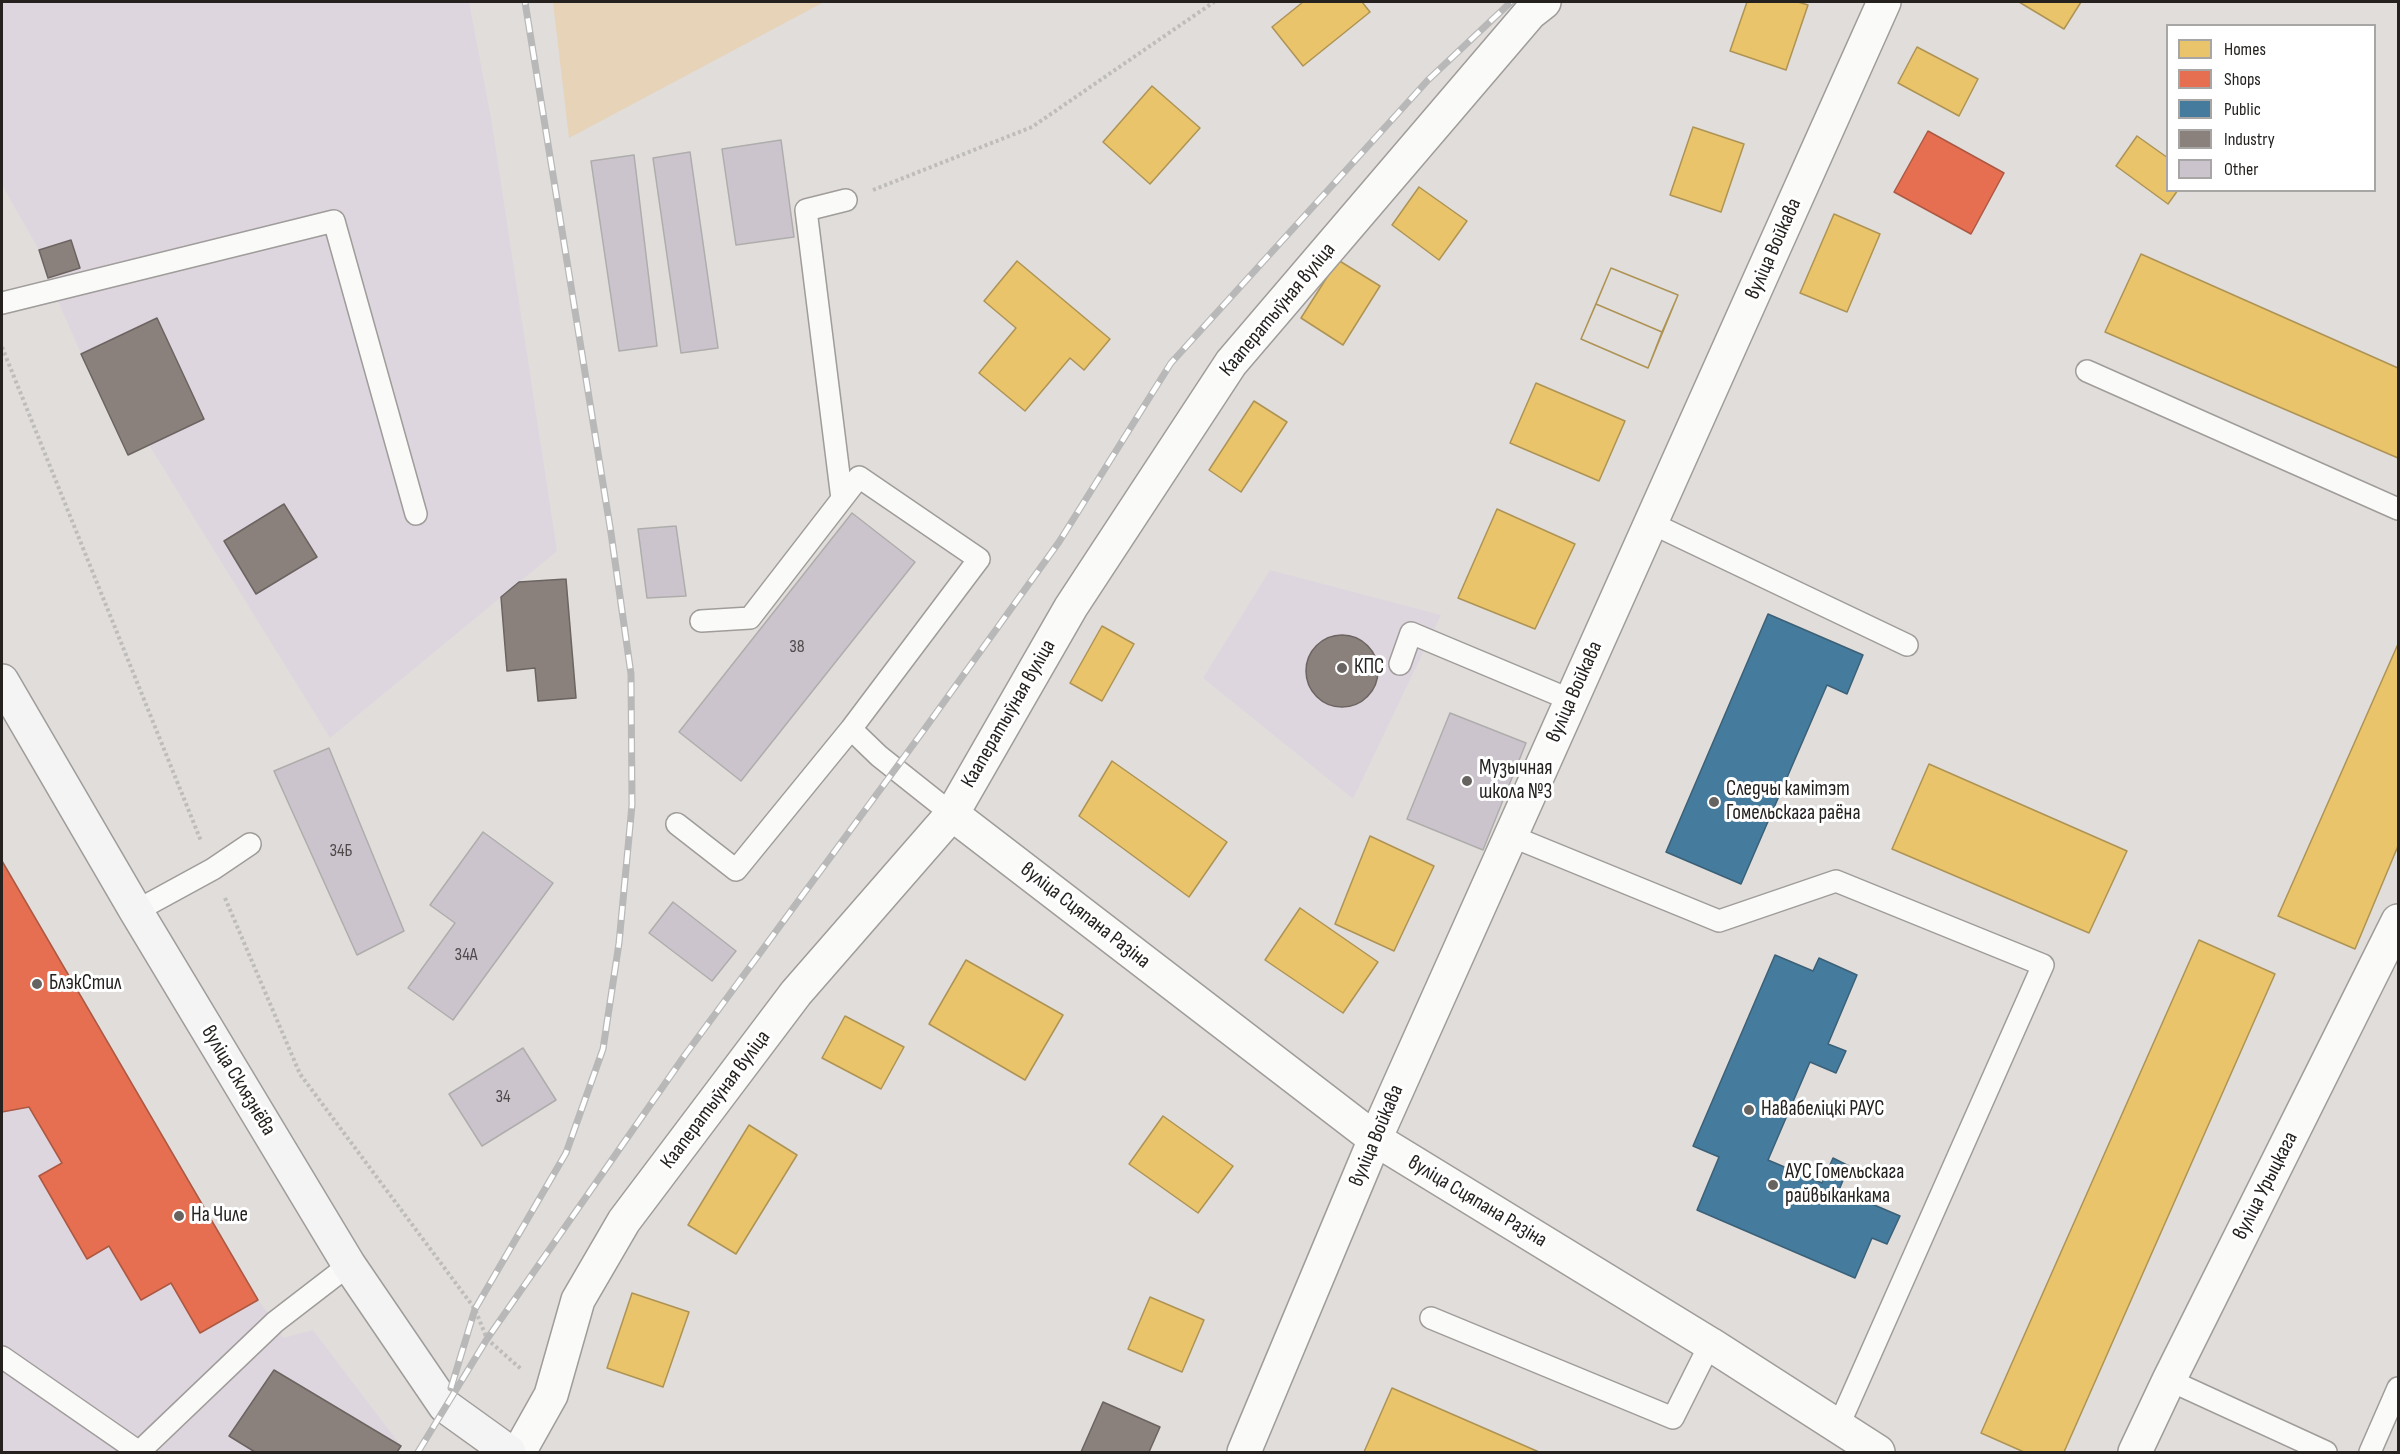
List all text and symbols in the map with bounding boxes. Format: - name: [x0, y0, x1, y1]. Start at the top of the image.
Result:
- legend: [2166, 24, 2376, 192]
- text: Homes: [2224, 39, 2266, 60]
- text: Shops: [2224, 69, 2261, 90]
- text: Public: [2224, 99, 2261, 120]
- text: Industry: [2224, 129, 2275, 150]
- text: Other: [2224, 159, 2258, 180]
- street label: вуліца Войкава: [1741, 195, 1807, 303]
- street label: Кааператыўная вуліца: [1215, 238, 1341, 382]
- street label: Кааператыўная вуліца: [956, 635, 1062, 793]
- house number: 38: [789, 636, 805, 658]
- street label: вуліца Войкава: [1542, 638, 1608, 746]
- place label: КПС: [1354, 655, 1384, 681]
- marker: КПС: [1335, 661, 1349, 675]
- place label: Музычная школа №3: [1479, 756, 1553, 806]
- marker: Музычная школа №3: [1460, 774, 1474, 788]
- place label: Следчы камітэт Гомельскага раёна: [1726, 777, 1860, 827]
- marker: Следчы камітэт Гомельскага раёна: [1707, 795, 1721, 809]
- house number: 34Б: [329, 840, 353, 862]
- street label: вуліца Сцяпана Разіна: [1015, 857, 1155, 975]
- house number: 34А: [455, 944, 477, 966]
- place label: БлэкСтил: [49, 971, 121, 997]
- marker: БлэкСтил: [30, 977, 44, 991]
- street label: вуліца Склязнёва: [195, 1021, 281, 1141]
- street label: Кааператыўная вуліца: [656, 1026, 776, 1174]
- street label: вуліца Войкава: [1344, 1081, 1410, 1191]
- house number: 34: [495, 1086, 511, 1108]
- place label: Навабеліцкі РАУС: [1761, 1097, 1884, 1123]
- marker: Навабеліцкі РАУС: [1742, 1103, 1756, 1117]
- street label: вуліца Урыцкага: [2228, 1128, 2304, 1244]
- street label: вуліца Сцяпана Разіна: [1403, 1151, 1551, 1253]
- place label: АУС Гомельскага райвыканкама: [1785, 1160, 1904, 1210]
- marker: АУС Гомельскага райвыканкама: [1766, 1178, 1780, 1192]
- place label: На Чиле: [191, 1203, 248, 1229]
- marker: На Чиле: [172, 1209, 186, 1223]

